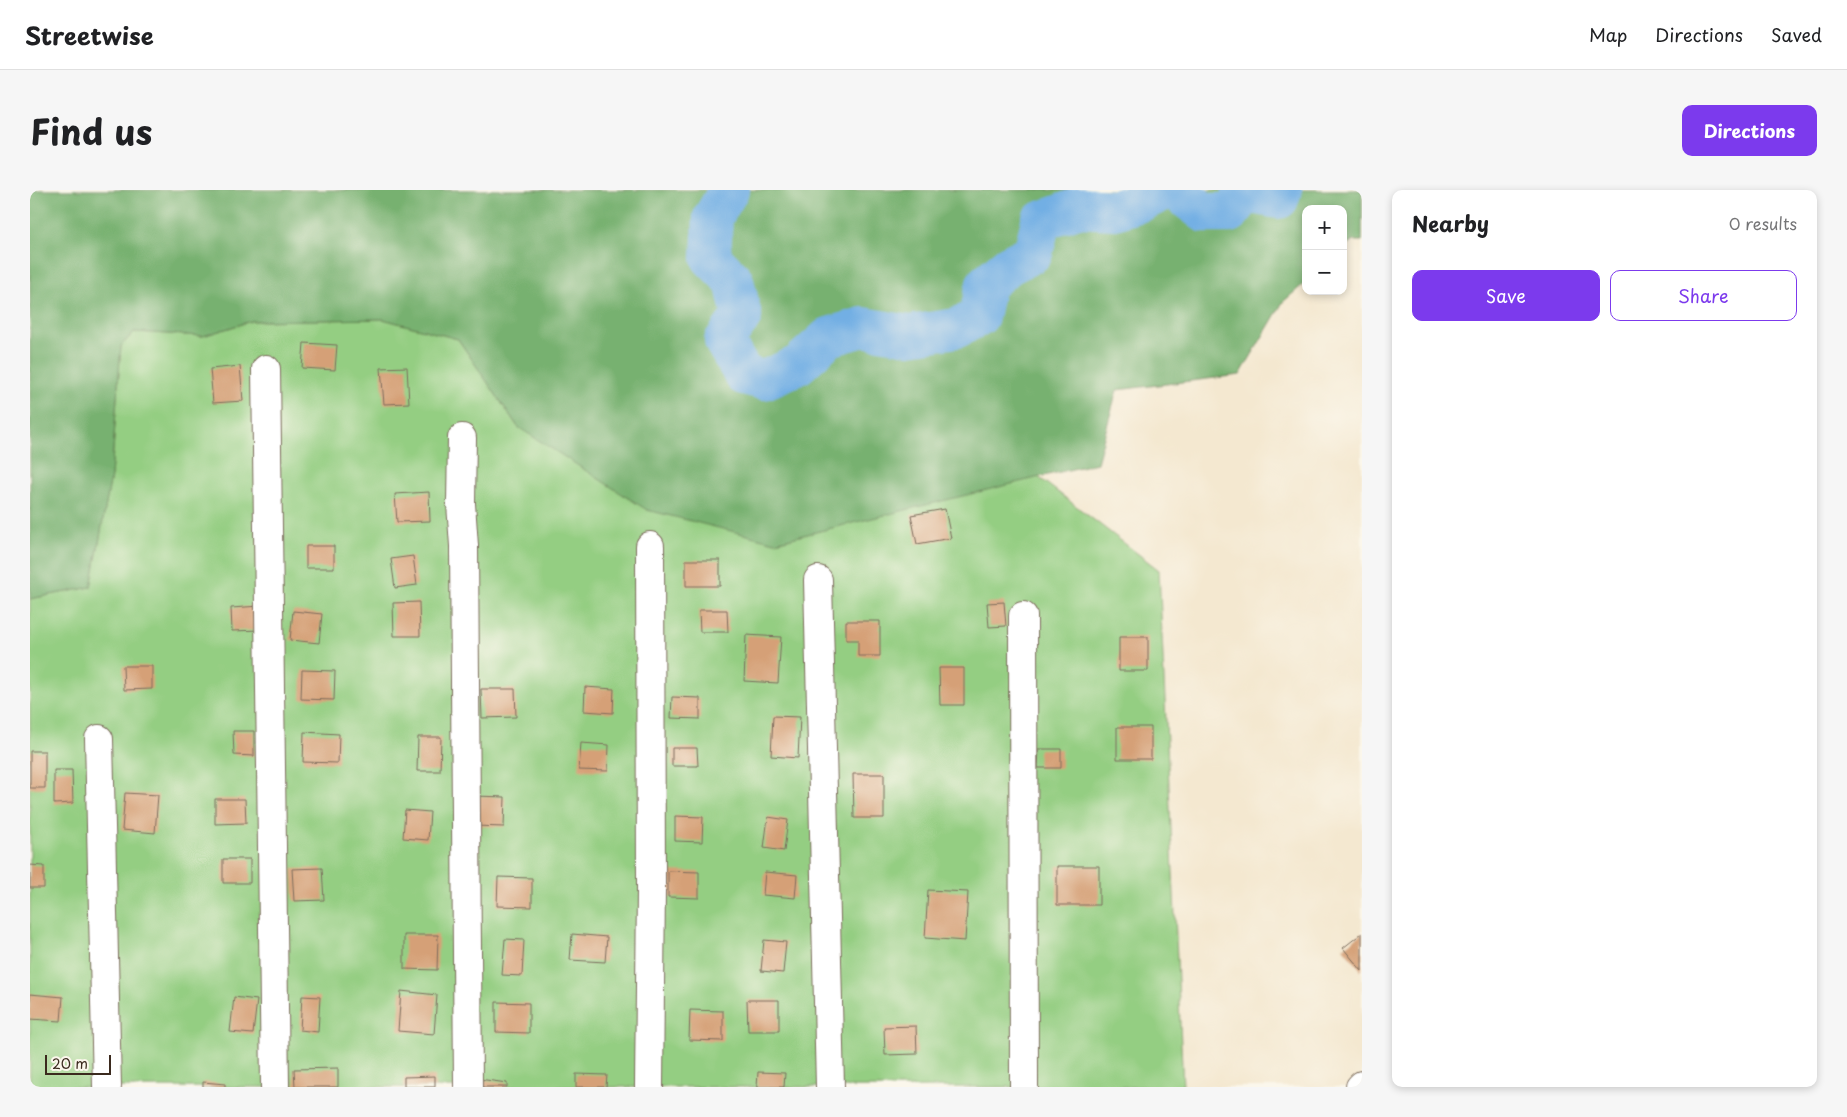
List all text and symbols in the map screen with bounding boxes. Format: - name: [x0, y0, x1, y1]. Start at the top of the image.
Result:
- text: Streetwise: [25, 17, 154, 53]
- text: Map: [1589, 21, 1627, 48]
- text: Directions: [1655, 21, 1743, 48]
- text: Saved: [1771, 21, 1822, 48]
- text: Find us: [30, 104, 152, 157]
- button: Directions: [1682, 105, 1817, 156]
- map controls: [1302, 205, 1347, 295]
- button: +: [1302, 205, 1347, 250]
- text: Nearby: [1412, 207, 1489, 239]
- text: 0 results: [1729, 211, 1797, 235]
- button: −: [1302, 250, 1347, 295]
- button: Save: [1412, 270, 1600, 321]
- button: Share: [1610, 270, 1797, 321]
- scale bar: [45, 1052, 111, 1075]
- text: 20 m: [52, 1053, 88, 1074]

